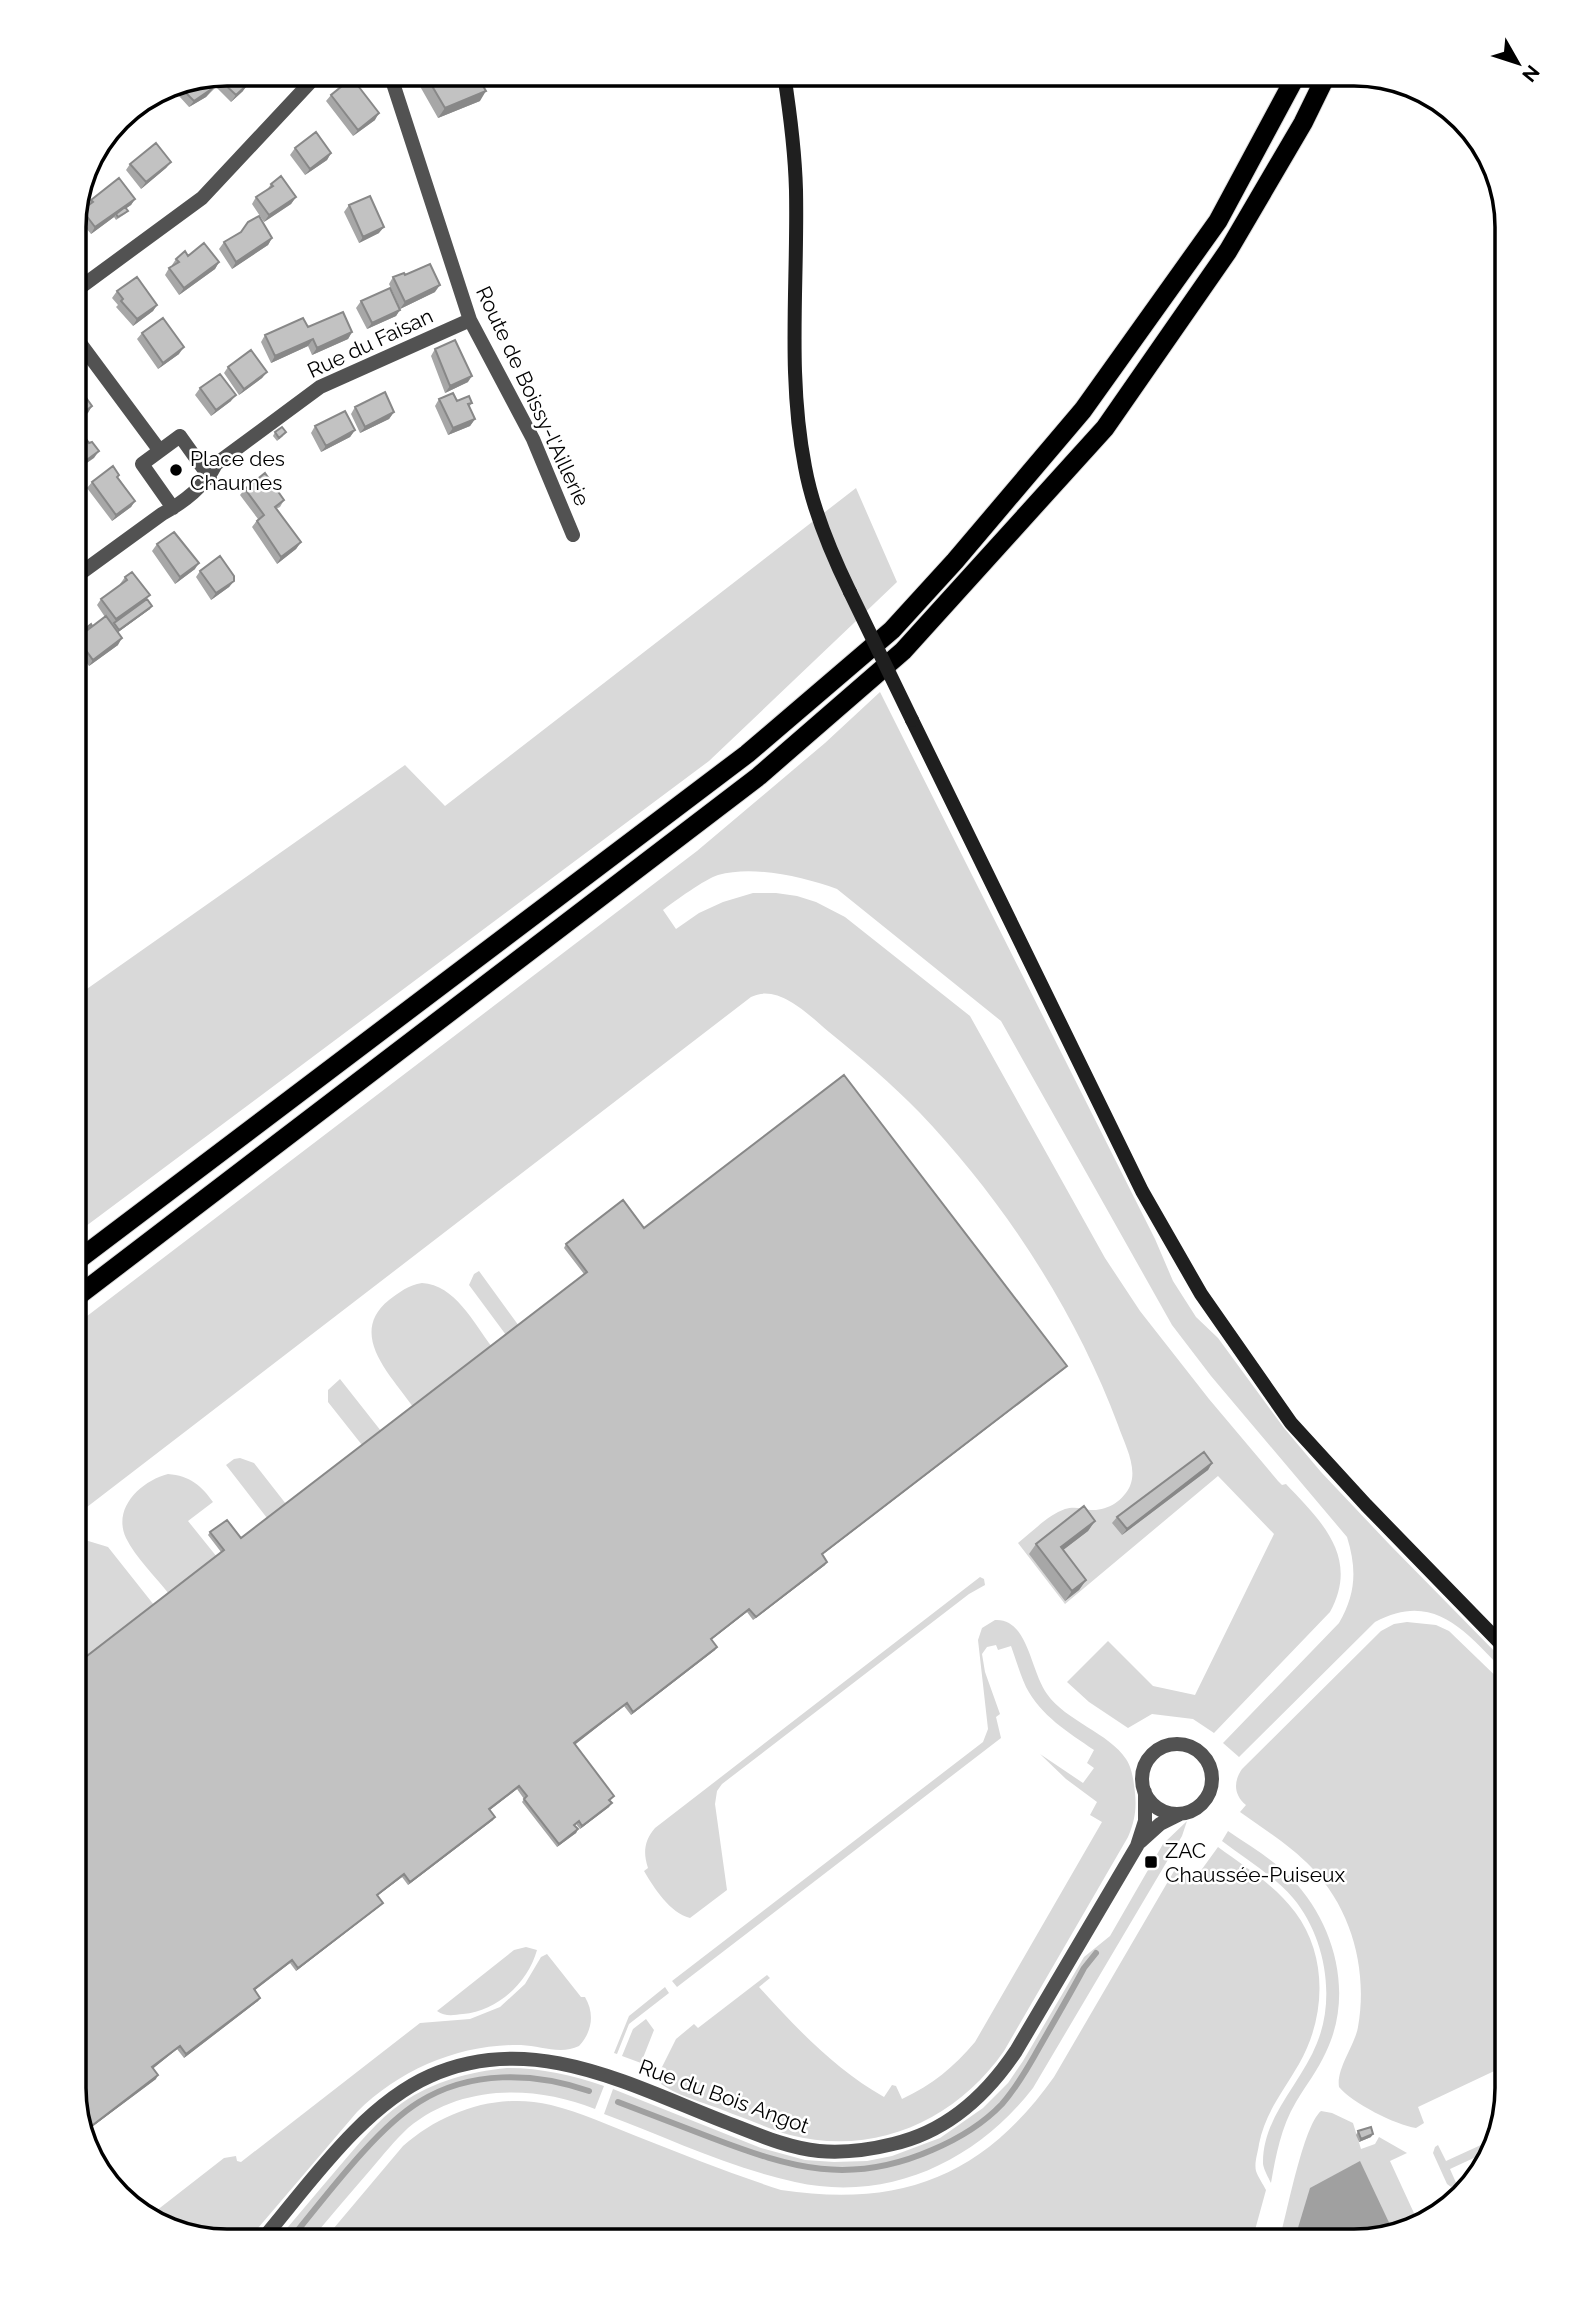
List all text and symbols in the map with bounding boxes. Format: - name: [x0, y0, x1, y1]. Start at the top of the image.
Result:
- north arrow: [1483, 28, 1553, 98]
- text: N: [1518, 61, 1544, 86]
- street label: Route de Boissy-l'Aillerie: [471, 282, 595, 510]
- street label: Rue du Faisan: [303, 303, 437, 383]
- place label: Place des Chaumes: [190, 446, 285, 495]
- marker: Place des Chaumes: [168, 462, 184, 478]
- place label: ZAC Chaussée-Puiseux: [1165, 1838, 1345, 1887]
- marker: ZAC Chaussée-Puiseux: [1143, 1854, 1159, 1870]
- street label: Rue du Bois Angot: [635, 2054, 813, 2138]

